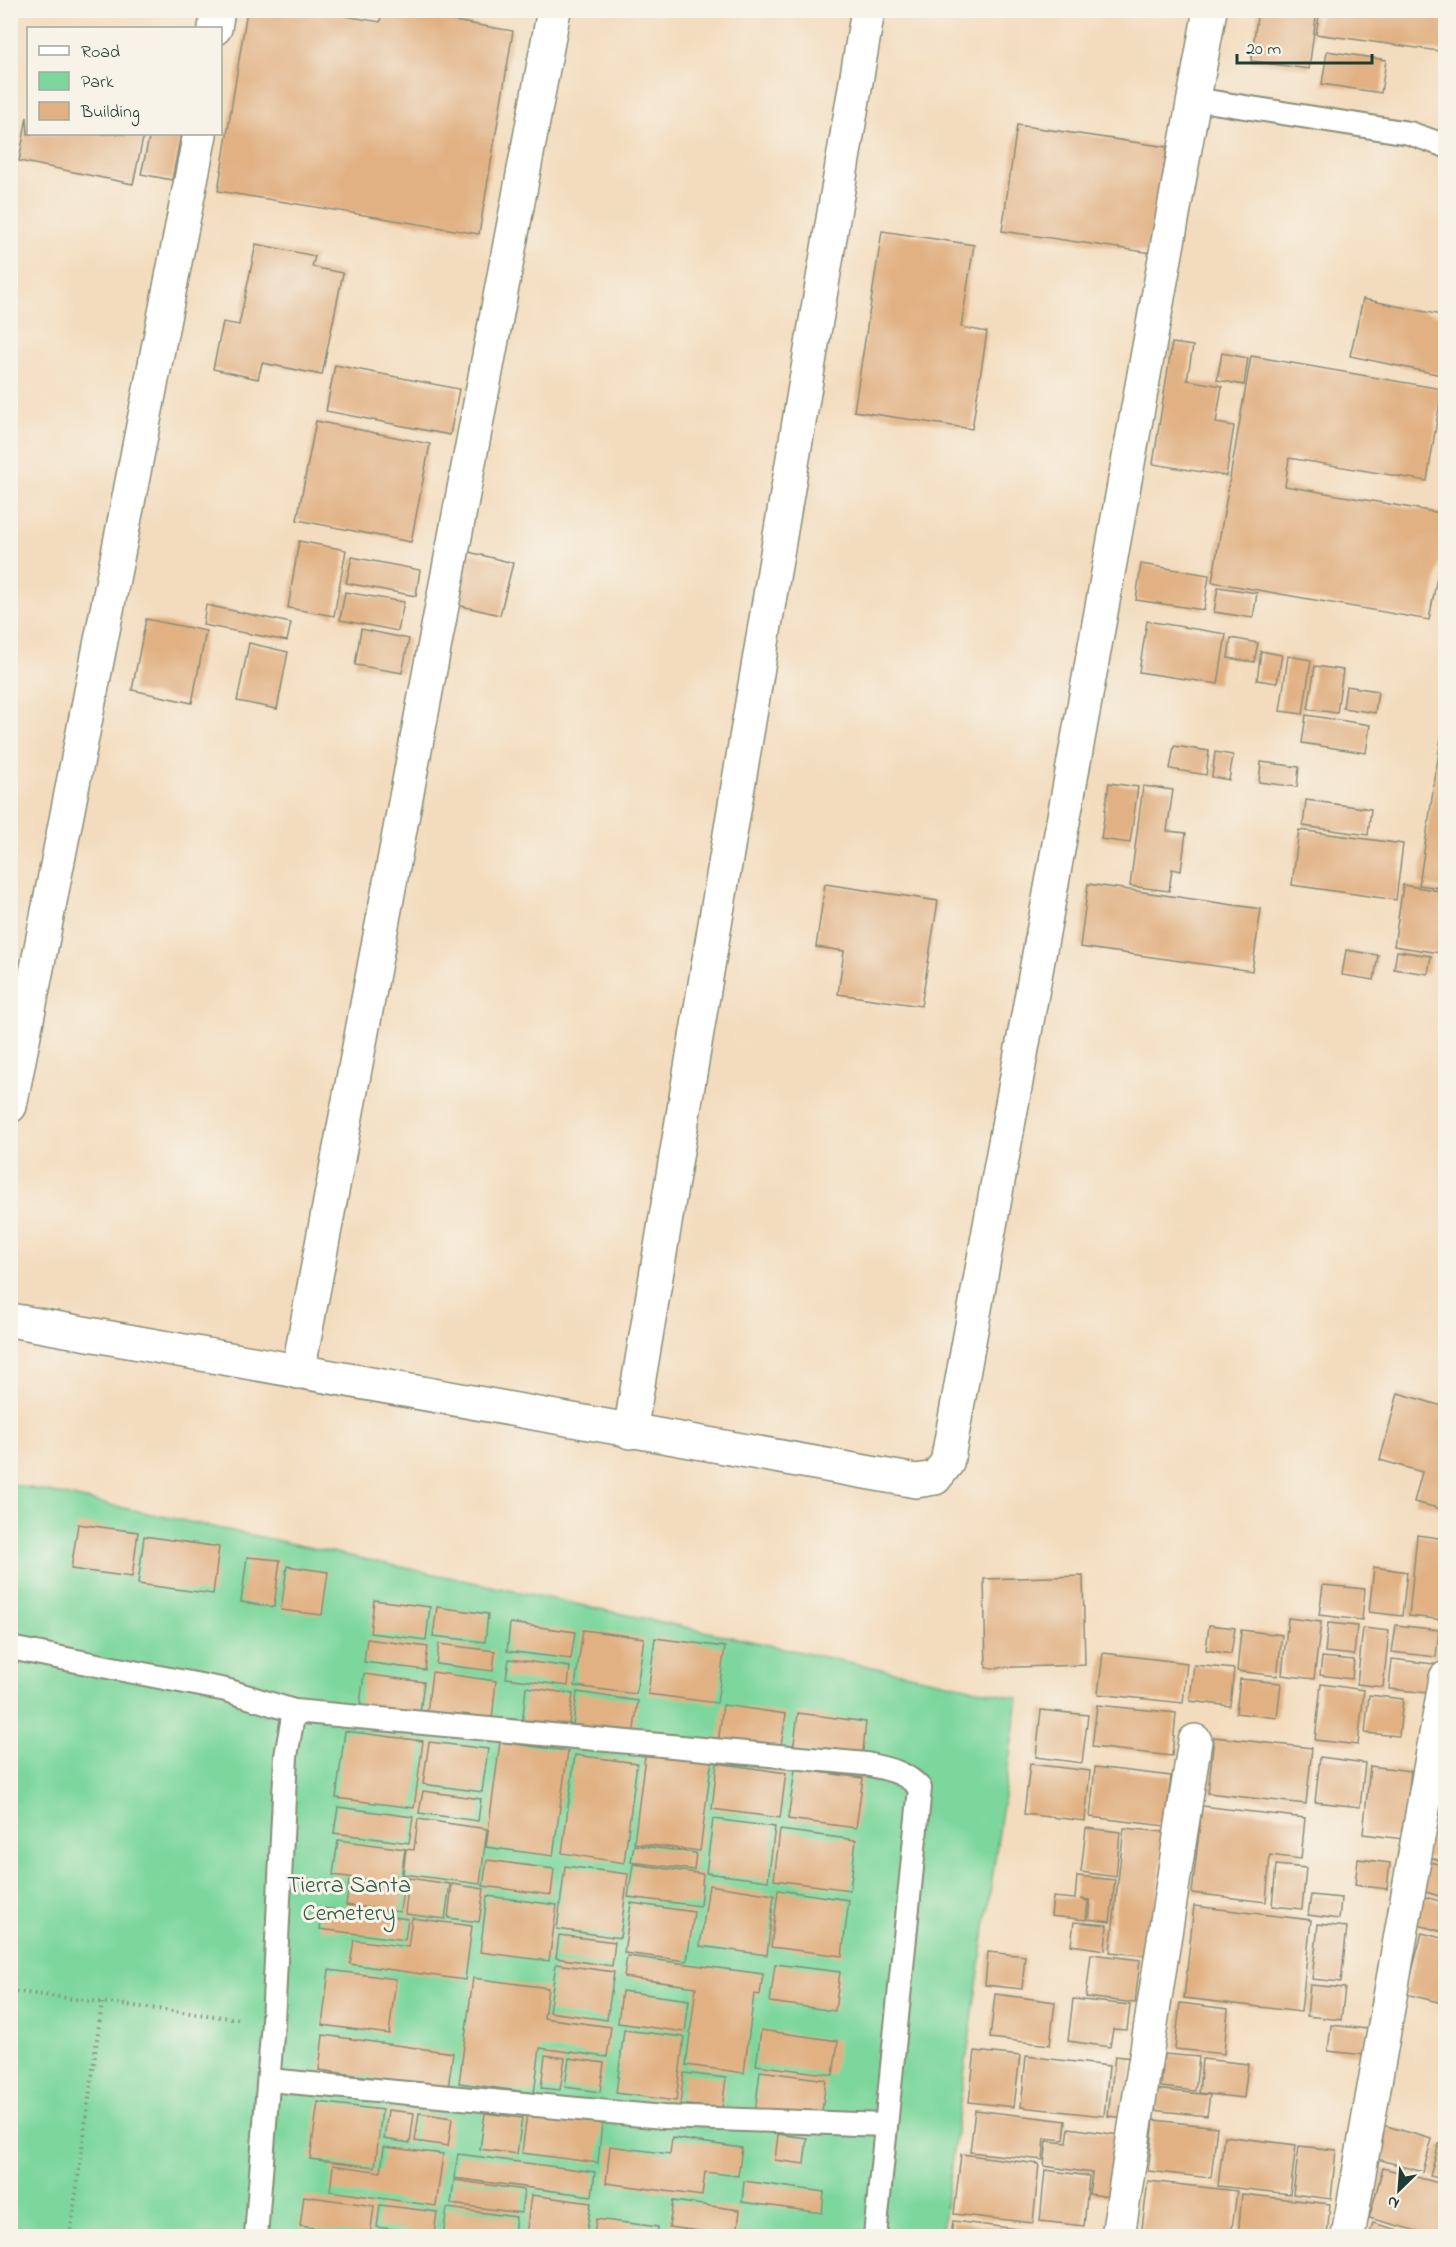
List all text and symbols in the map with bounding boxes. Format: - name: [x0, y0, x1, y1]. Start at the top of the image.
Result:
- legend: [27, 27, 222, 135]
- scale bar: [1237, 27, 1372, 65]
- text: 20 m: [1246, 37, 1281, 63]
- text: Road: [81, 40, 120, 66]
- text: Park: [81, 70, 114, 96]
- text: Building: [80, 100, 140, 127]
- park label: Tierra Santa Cemetery: [287, 1869, 411, 1933]
- north arrow: [1369, 2160, 1429, 2220]
- text: N: [1383, 2189, 1403, 2215]

